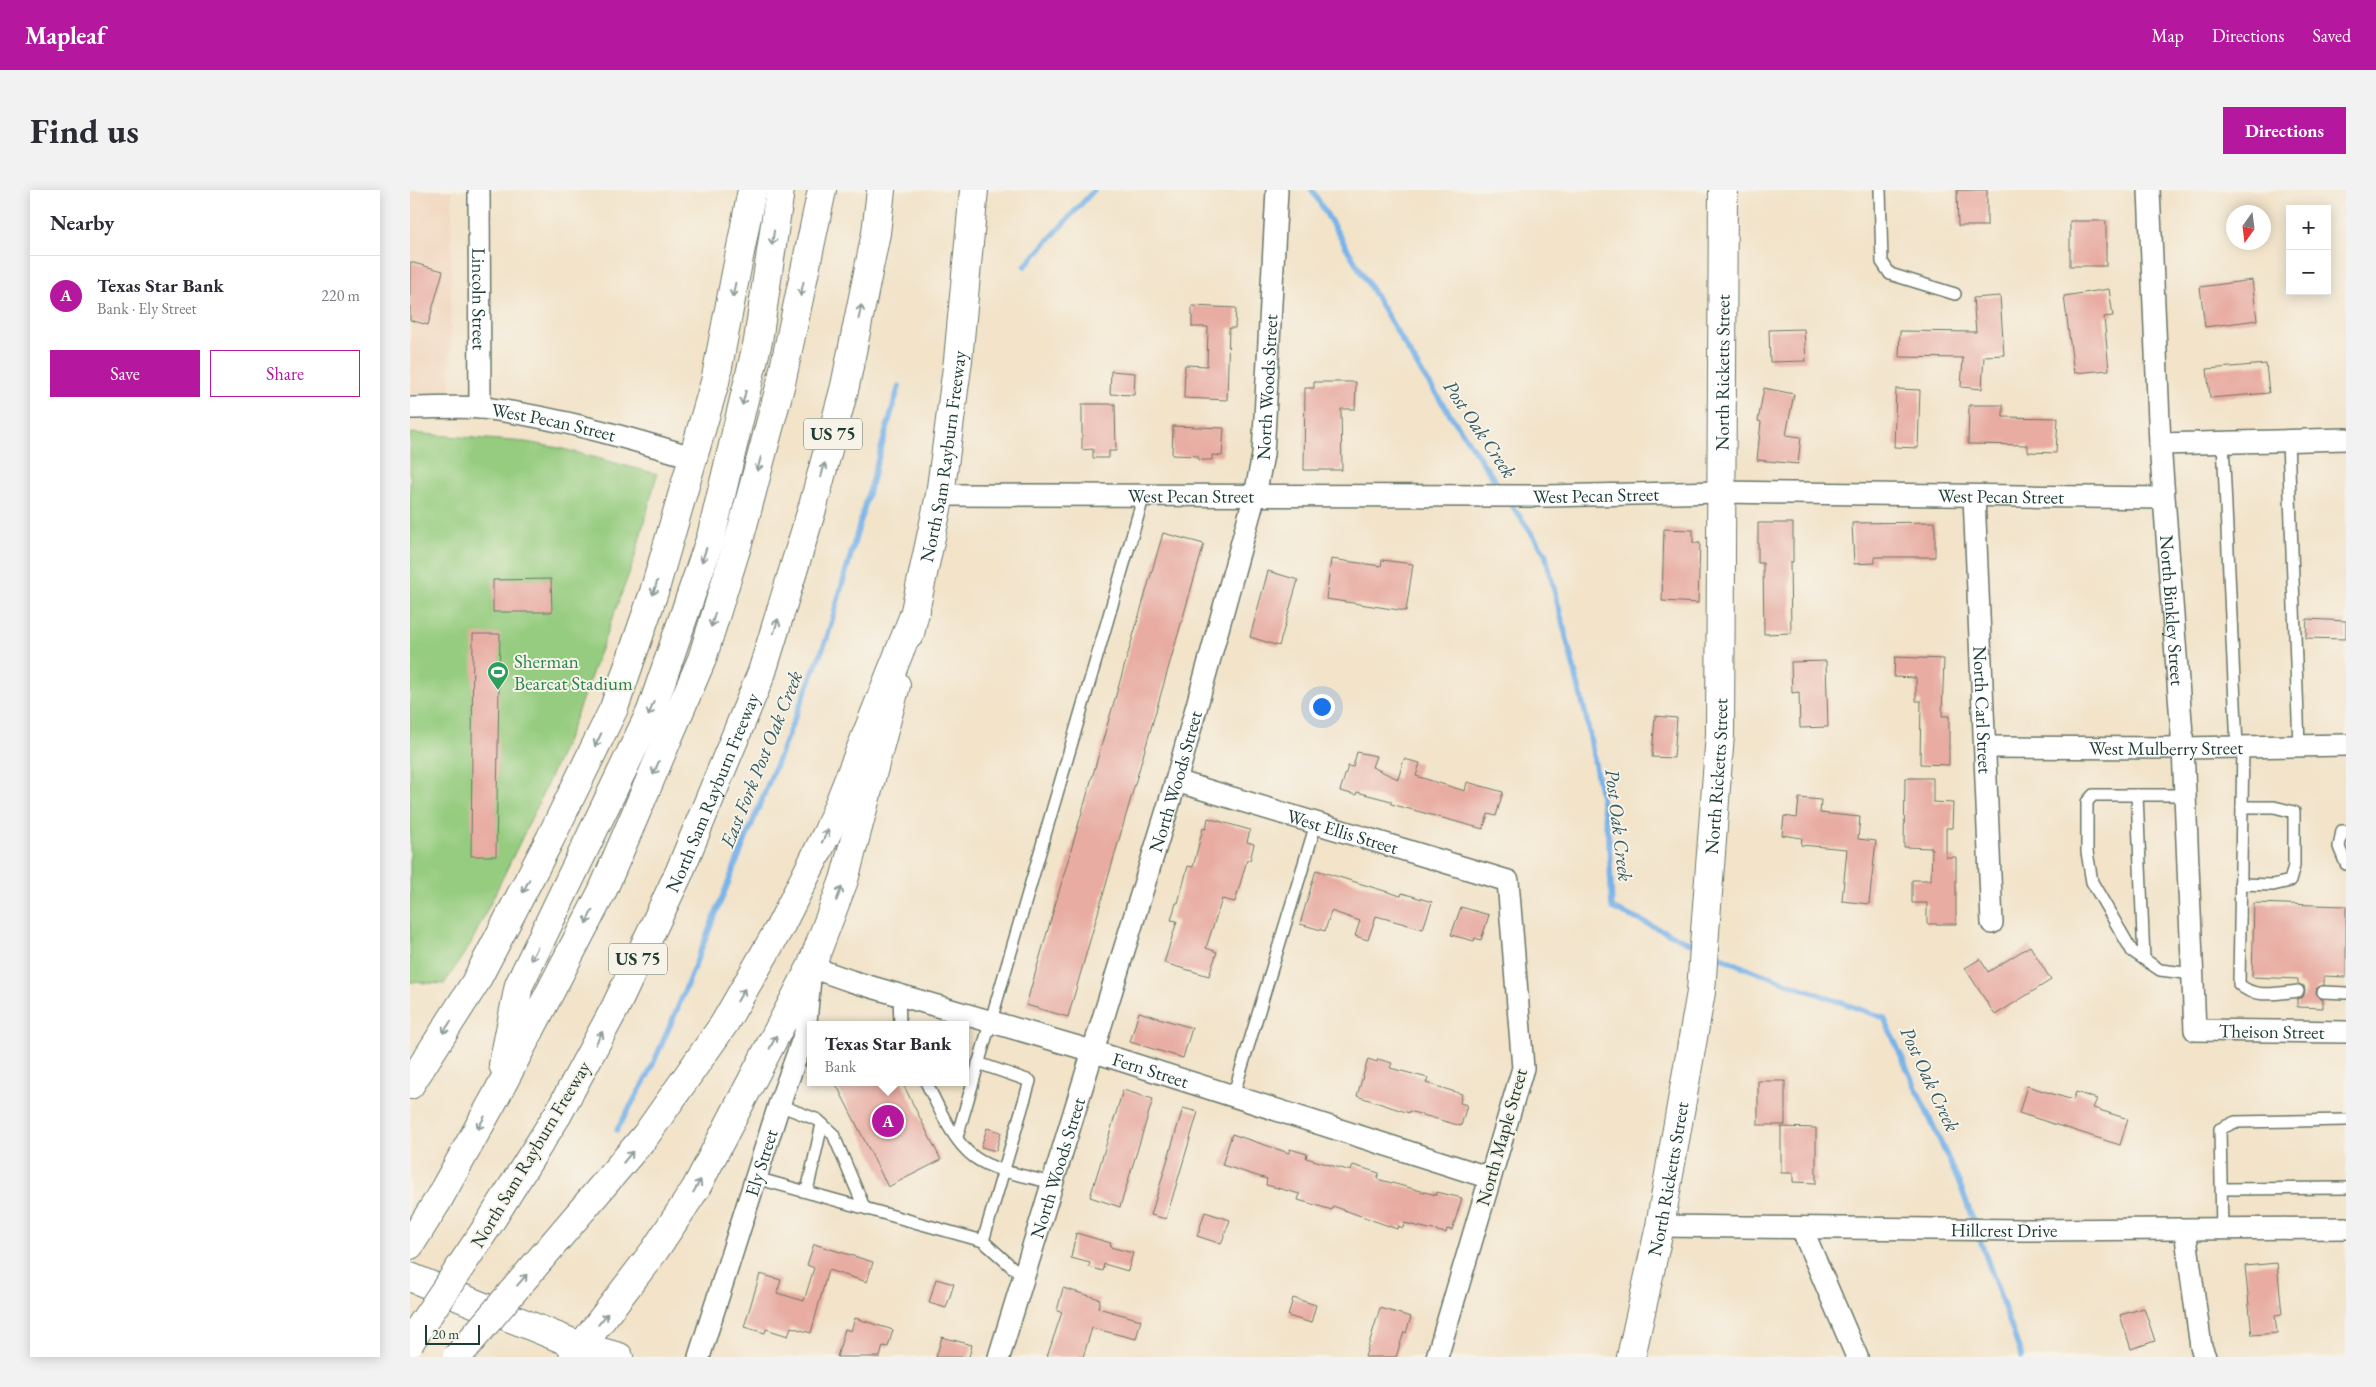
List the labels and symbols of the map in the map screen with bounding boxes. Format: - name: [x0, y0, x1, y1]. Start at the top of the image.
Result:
- north arrow: [2226, 205, 2271, 250]
- one-way arrow: [768, 230, 778, 246]
- street label: Lincoln Street: [466, 248, 492, 350]
- one-way arrow: [728, 281, 738, 297]
- one-way arrow: [796, 281, 806, 297]
- street label: North Ricketts Street: [1710, 294, 1735, 451]
- one-way arrow: [856, 304, 865, 320]
- street label: North Woods Street: [1251, 314, 1283, 461]
- street label: North Sam Rayburn Freeway: [914, 349, 972, 564]
- water label: Post Oak Creek: [1438, 375, 1522, 483]
- one-way arrow: [739, 390, 748, 406]
- street label: West Pecan Street: [490, 397, 618, 448]
- road number: US 75: [804, 418, 862, 450]
- one-way arrow: [754, 456, 764, 472]
- one-way arrow: [819, 463, 828, 479]
- street label: West Pecan Street: [1533, 481, 1659, 509]
- street label: West Pecan Street: [1128, 483, 1254, 509]
- street label: West Pecan Street: [1938, 483, 2064, 510]
- street label: North Binkley Street: [2154, 534, 2190, 687]
- one-way arrow: [699, 547, 708, 563]
- one-way arrow: [650, 580, 660, 596]
- one-way arrow: [708, 611, 718, 627]
- one-way arrow: [772, 618, 781, 634]
- street label: North Carl Street: [1967, 645, 1998, 774]
- place label: Sherman Bearcat Stadium: [514, 649, 633, 696]
- sports icon: Sherman Bearcat Stadium: [486, 660, 510, 691]
- water label: East Fork Post Oak Creek: [713, 667, 808, 852]
- street label: North Sam Rayburn Freeway: [660, 688, 765, 896]
- your location: [1309, 694, 1335, 720]
- street label: North Ricketts Street: [1699, 698, 1733, 855]
- one-way arrow: [646, 701, 655, 716]
- street label: North Woods Street: [1143, 708, 1208, 855]
- one-way arrow: [593, 732, 603, 747]
- street label: West Mulberry Street: [2089, 735, 2243, 761]
- one-way arrow: [650, 760, 660, 775]
- water label: Post Oak Creek: [1599, 767, 1639, 883]
- street label: West Ellis Street: [1284, 803, 1401, 860]
- one-way arrow: [821, 829, 831, 844]
- one-way arrow: [521, 878, 531, 893]
- one-way arrow: [835, 887, 844, 902]
- one-way arrow: [584, 909, 594, 924]
- road number: US 75: [609, 944, 667, 974]
- one-way arrow: [529, 946, 538, 961]
- one-way arrow: [736, 987, 746, 1002]
- street label: Theison Street: [2219, 1018, 2325, 1045]
- one-way arrow: [442, 1020, 452, 1034]
- water label: Post Oak Creek: [1894, 1022, 1966, 1136]
- one-way arrow: [594, 1030, 604, 1045]
- one-way arrow: [768, 1035, 778, 1050]
- street label: Fern Street: [1109, 1046, 1192, 1094]
- street label: North Sam Rayburn Freeway: [465, 1056, 597, 1252]
- street label: North Maple Street: [1470, 1066, 1533, 1209]
- street label: North Woods Street: [1024, 1094, 1091, 1241]
- street label: North Ricketts Street: [1642, 1100, 1695, 1258]
- pin: A: [872, 1102, 904, 1140]
- one-way arrow: [476, 1115, 486, 1129]
- street label: Ely Street: [739, 1126, 784, 1199]
- one-way arrow: [622, 1150, 634, 1163]
- one-way arrow: [692, 1179, 702, 1193]
- street label: Hillcrest Drive: [1950, 1217, 2058, 1243]
- one-way arrow: [516, 1273, 528, 1286]
- one-way arrow: [598, 1312, 609, 1325]
- scale bar: [425, 1322, 480, 1345]

